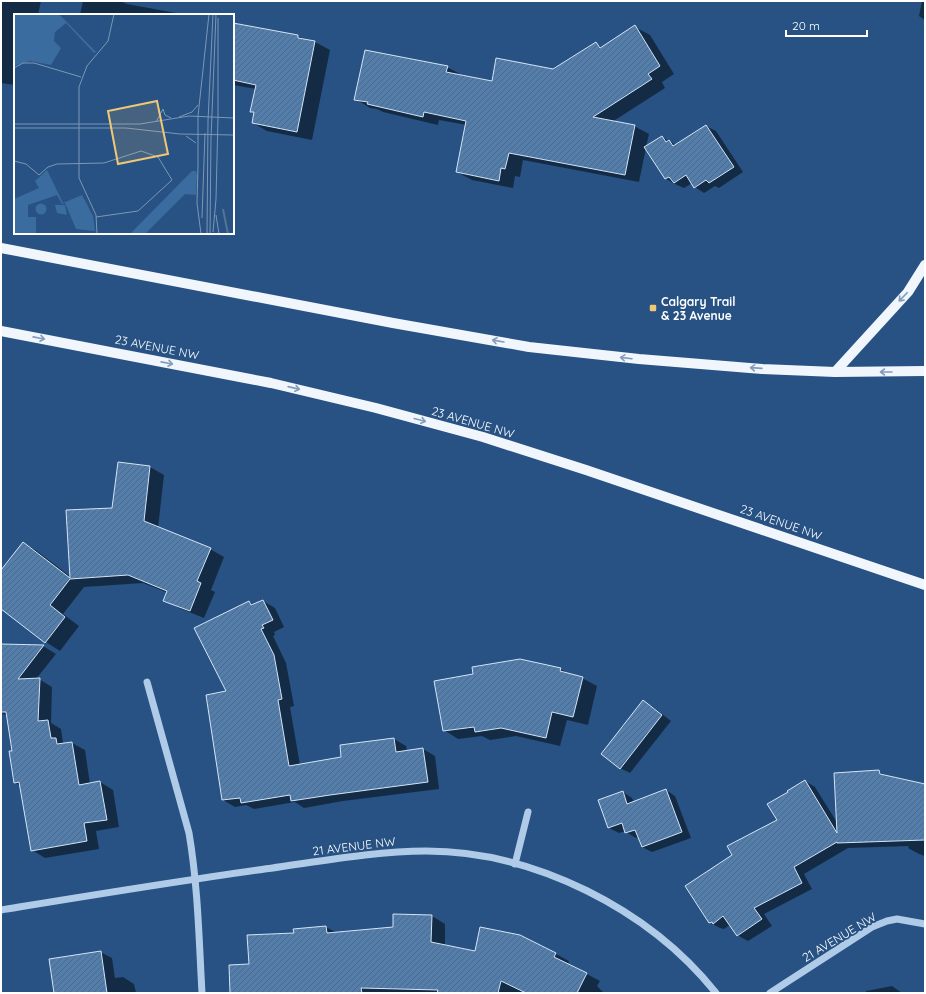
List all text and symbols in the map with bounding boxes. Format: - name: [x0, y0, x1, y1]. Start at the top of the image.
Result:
- scale bar: [786, 12, 867, 38]
- inset map: [14, 14, 234, 234]
- text: 20 m: [792, 18, 820, 33]
- one-way arrow: [898, 292, 908, 302]
- place label: Calgary Trail & 23 Avenue: [661, 294, 735, 323]
- marker: Calgary Trail & 23 Avenue: [648, 303, 658, 313]
- street label: 23 AVENUE NW: [114, 331, 201, 363]
- one-way arrow: [32, 334, 45, 342]
- one-way arrow: [491, 337, 504, 345]
- one-way arrow: [620, 354, 633, 362]
- one-way arrow: [160, 359, 173, 367]
- one-way arrow: [750, 365, 763, 372]
- one-way arrow: [880, 368, 893, 375]
- one-way arrow: [288, 385, 301, 393]
- street label: 23 AVENUE NW: [430, 403, 516, 441]
- one-way arrow: [414, 417, 427, 424]
- street label: 23 AVENUE NW: [738, 501, 824, 543]
- street label: 21 AVENUE NW: [312, 833, 397, 859]
- street label: 21 AVENUE NW: [799, 909, 879, 965]

